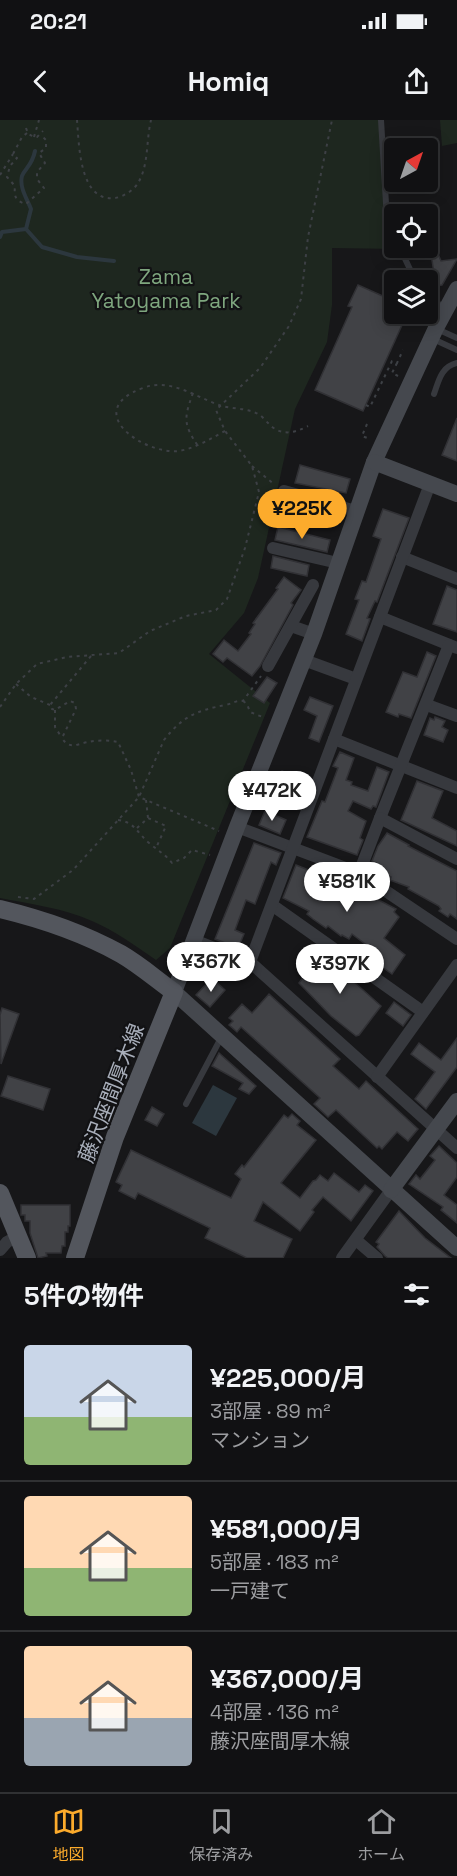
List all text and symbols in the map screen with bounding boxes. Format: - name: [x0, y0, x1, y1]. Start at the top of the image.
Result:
- text: 20:21: [30, 7, 87, 35]
- text: Homiq: [188, 64, 269, 99]
- icon: back: [24, 65, 57, 98]
- icon: share: [400, 65, 433, 98]
- north arrow: [384, 138, 438, 192]
- map controls: [384, 138, 438, 324]
- button: locate: [384, 204, 438, 258]
- park label: Zama Yatoyama Park: [92, 263, 240, 314]
- button: layers: [384, 270, 438, 324]
- pin: ¥225K: [260, 489, 344, 540]
- text: ¥225K: [272, 495, 332, 521]
- pin: ¥472K: [230, 771, 314, 822]
- text: ¥472K: [242, 777, 302, 803]
- pin: ¥581K: [305, 862, 389, 913]
- text: ¥581K: [318, 868, 376, 894]
- pin: ¥367K: [169, 942, 253, 993]
- pin: ¥397K: [298, 944, 382, 995]
- text: ¥367K: [181, 948, 241, 974]
- text: ¥397K: [310, 950, 370, 976]
- street label: 藤沢座間厚木線: [72, 1020, 150, 1166]
- icon: filters: [400, 1278, 433, 1311]
- text: 5件の物件: [24, 1279, 144, 1313]
- text: ¥225,000/月: [210, 1361, 367, 1395]
- icon: home: [72, 1369, 144, 1441]
- text: 3部屋 · 89 m²: [210, 1398, 330, 1424]
- text: マンション: [210, 1427, 310, 1453]
- text: ¥581,000/月: [210, 1512, 363, 1546]
- icon: home: [72, 1520, 144, 1592]
- text: 5部屋 · 183 m²: [210, 1549, 339, 1575]
- text: 一戸建て: [210, 1578, 290, 1604]
- text: ¥367,000/月: [210, 1662, 364, 1696]
- icon: home: [72, 1670, 144, 1742]
- text: 4部屋 · 136 m²: [210, 1699, 339, 1725]
- text: 藤沢座間厚木線: [210, 1728, 350, 1754]
- tab: 地図: [52, 1805, 85, 1865]
- tab: 保存済み: [189, 1805, 253, 1865]
- tab: ホーム: [357, 1805, 405, 1865]

